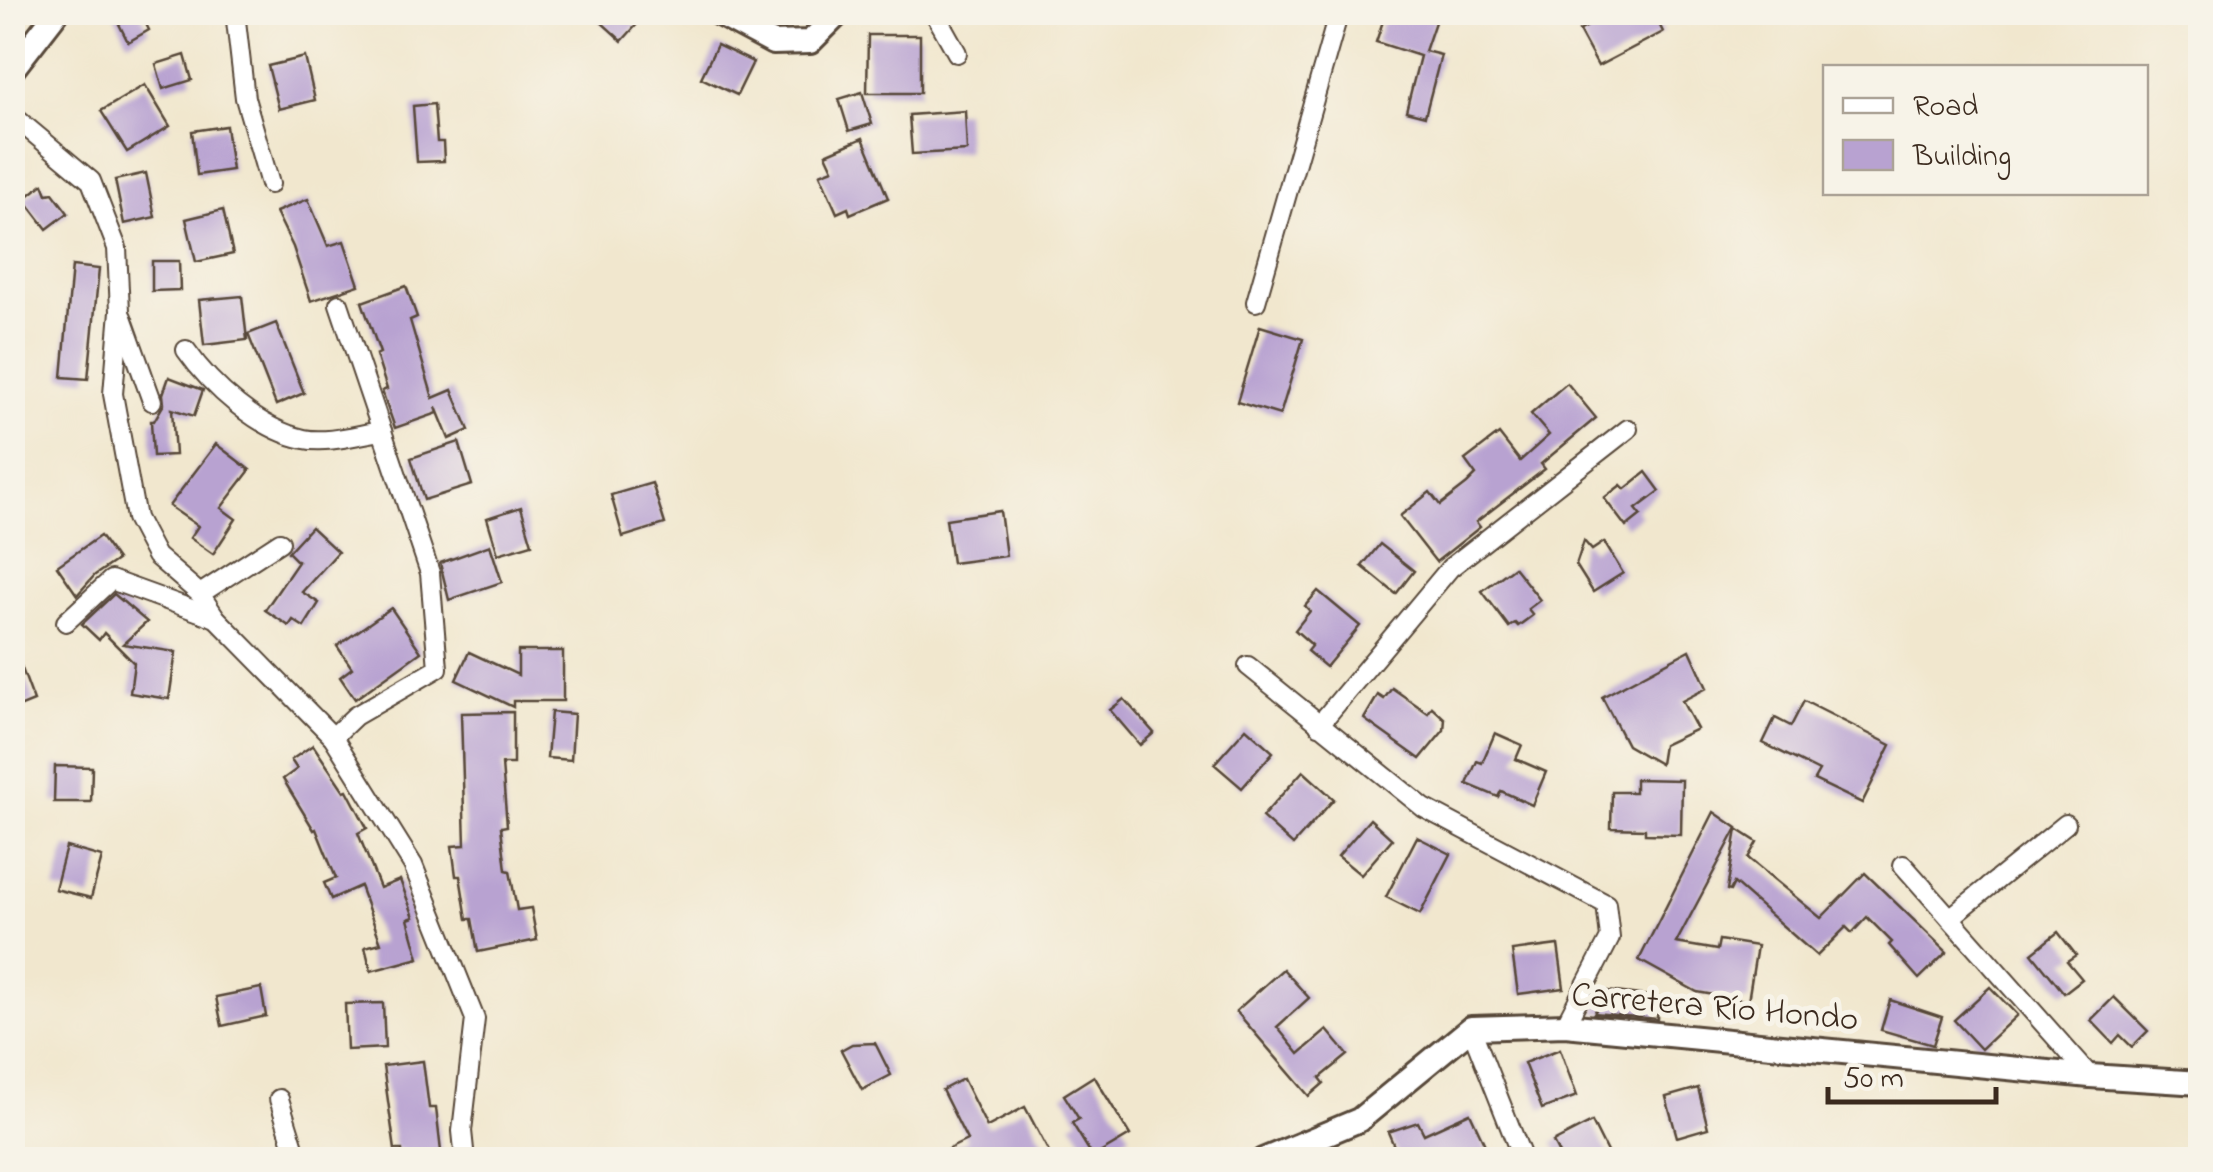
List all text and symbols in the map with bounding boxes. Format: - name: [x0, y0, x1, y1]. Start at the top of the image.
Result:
- legend: [1823, 65, 2148, 195]
- text: Road: [1913, 86, 1978, 130]
- text: Building: [1912, 136, 2011, 180]
- street label: Carretera Río Hondo: [1569, 971, 1860, 1046]
- scale bar: [1828, 1042, 1996, 1104]
- text: 50 m: [1843, 1058, 1904, 1102]

